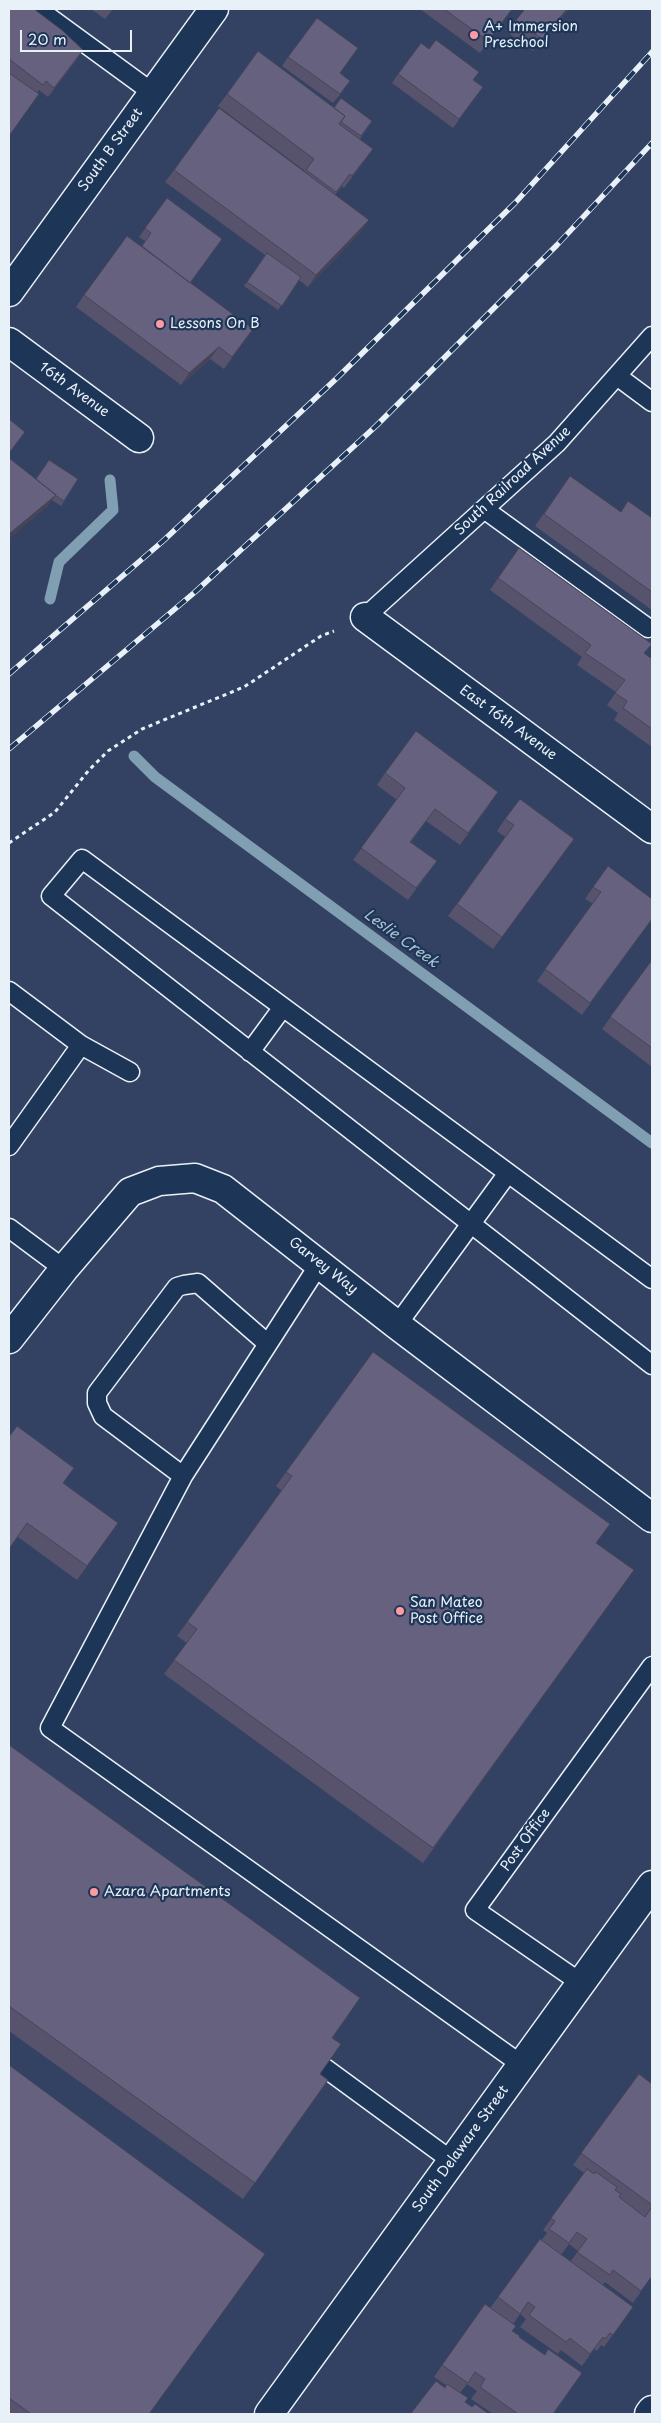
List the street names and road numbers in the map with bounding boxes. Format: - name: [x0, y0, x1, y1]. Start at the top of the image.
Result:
- street label: South B Street: [75, 105, 147, 195]
- street label: 16th Avenue: [36, 359, 112, 421]
- street label: South Railroad Avenue: [452, 423, 574, 539]
- street label: East 16th Avenue: [456, 682, 560, 764]
- street label: Garvey Way: [285, 1234, 361, 1298]
- street label: Post Office: [498, 1805, 554, 1875]
- street label: South Delaware Street: [409, 2082, 513, 2216]

